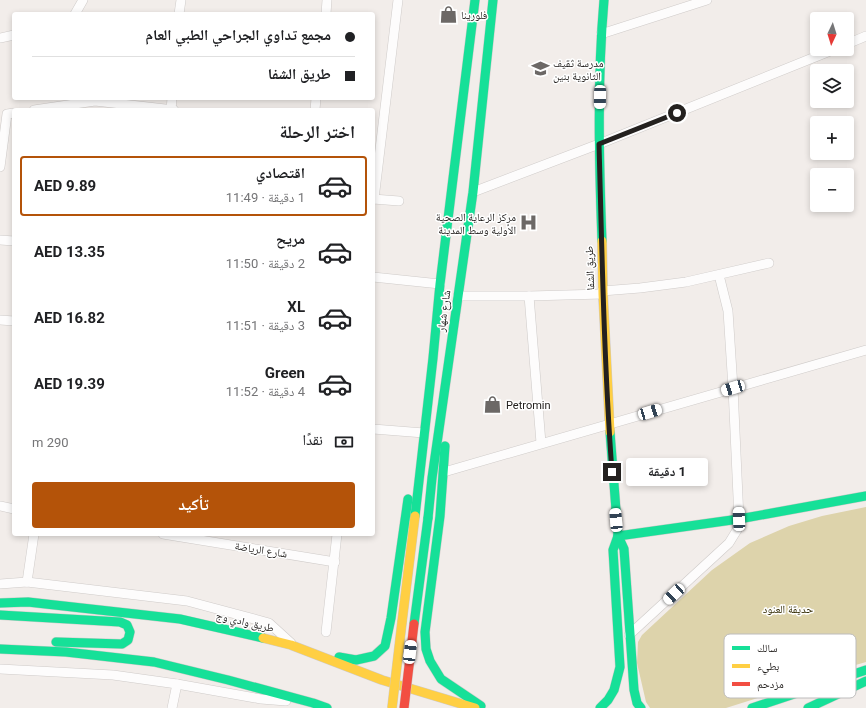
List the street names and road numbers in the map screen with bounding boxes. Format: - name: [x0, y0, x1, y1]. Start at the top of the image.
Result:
- street label: طريق الشفا: [583, 246, 597, 290]
- street label: شارع شهار: [434, 289, 453, 334]
- street label: شارع الرياضة: [234, 539, 288, 561]
- street label: طريق وادي وج: [214, 609, 275, 637]

